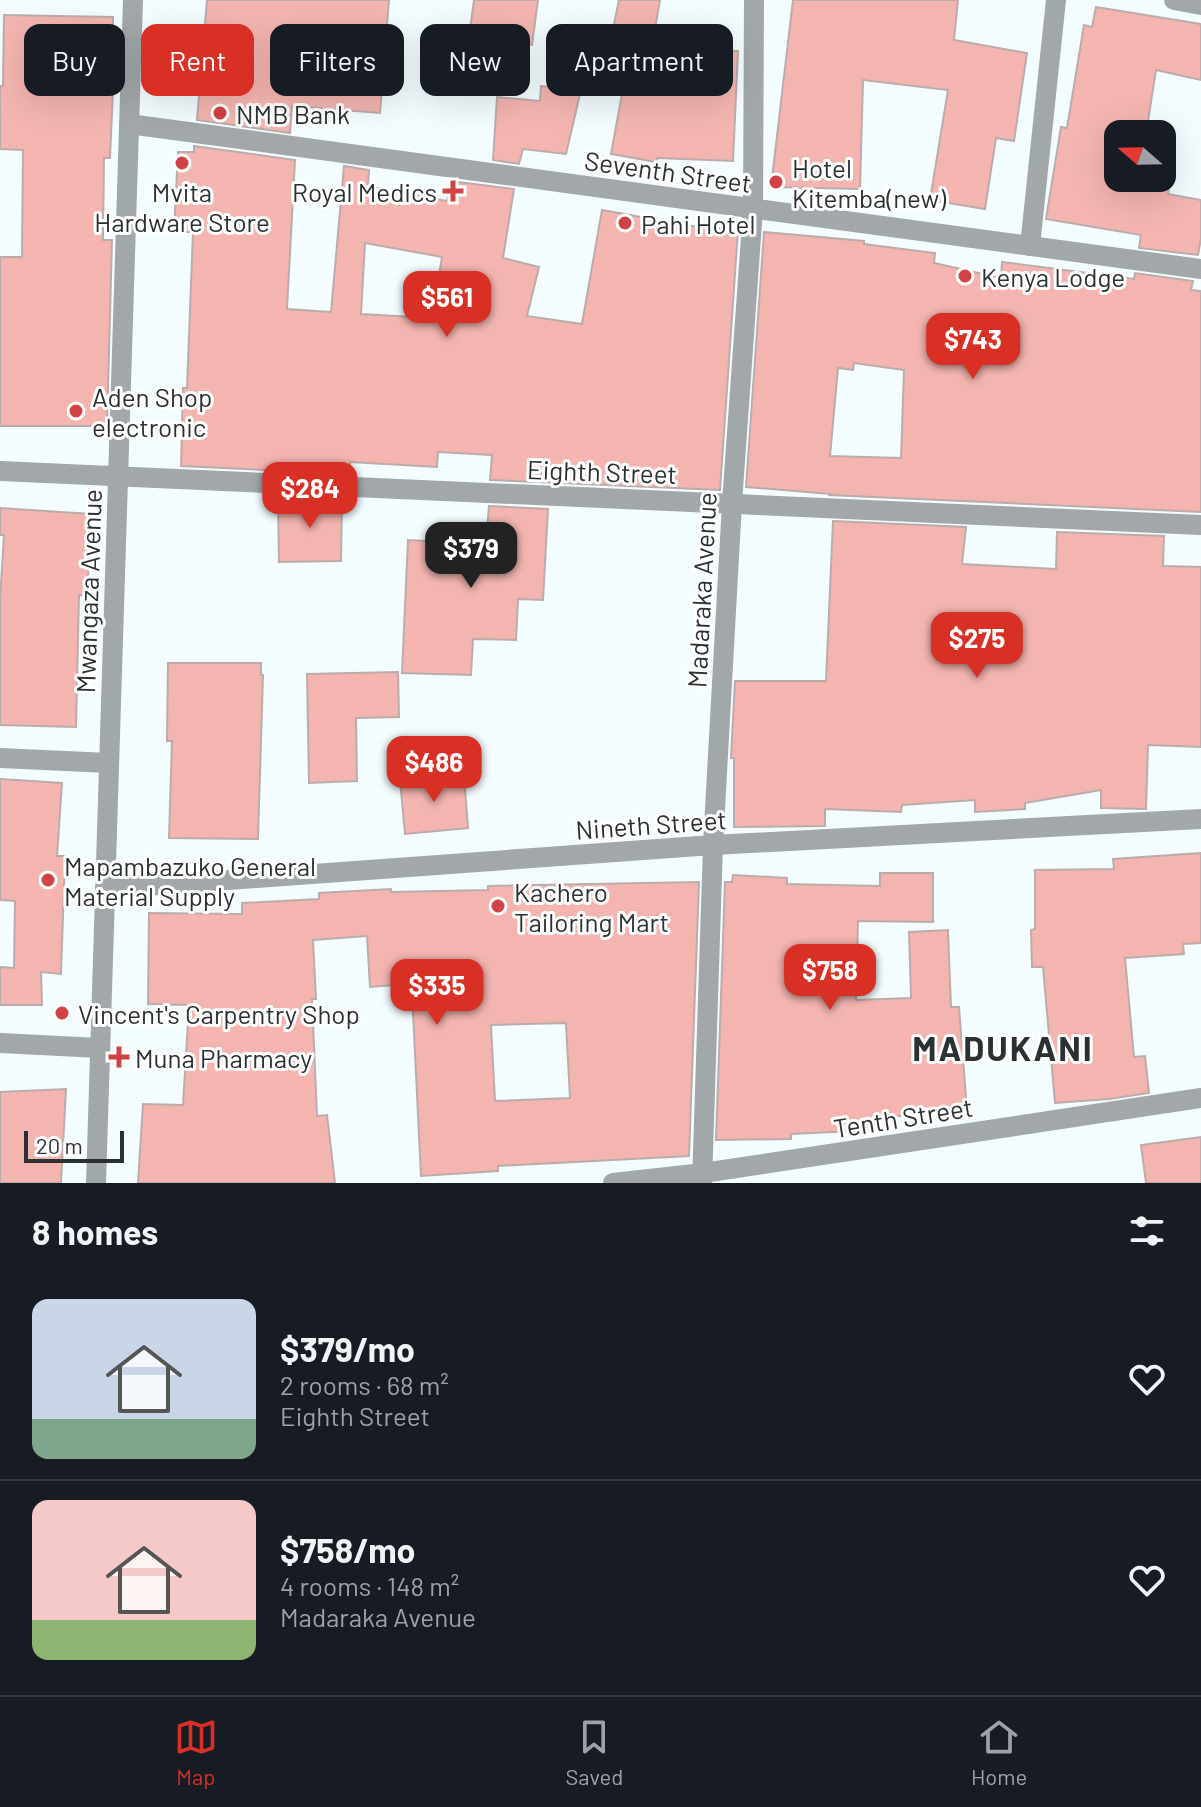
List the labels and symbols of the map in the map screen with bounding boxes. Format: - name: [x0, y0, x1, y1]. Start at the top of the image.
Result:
- place label: NMB Bank: [236, 98, 350, 129]
- marker: NMB Bank: [211, 104, 229, 122]
- north arrow: [1104, 120, 1176, 192]
- street label: Seventh Street: [583, 144, 753, 198]
- place label: Hotel Kitemba(new): [792, 152, 946, 213]
- marker: Mvita Hardware Store: [173, 154, 191, 172]
- marker: Hotel Kitemba(new): [767, 173, 785, 191]
- place label: Mvita Hardware Store: [94, 176, 270, 237]
- place label: Royal Medics: [292, 176, 437, 207]
- marker: Royal Medics: [444, 182, 462, 200]
- place label: Pahi Hotel: [641, 208, 755, 239]
- marker: Pahi Hotel: [616, 214, 634, 232]
- place label: Kenya Lodge: [981, 261, 1125, 292]
- marker: Kenya Lodge: [956, 267, 974, 285]
- pin: $561: [400, 271, 494, 339]
- pin: $743: [926, 313, 1020, 381]
- place label: Aden Shop electronic: [92, 381, 212, 442]
- marker: Aden Shop electronic: [67, 402, 85, 420]
- street label: Eighth Street: [527, 453, 677, 489]
- pin: $284: [263, 462, 357, 530]
- street label: Mwangaza Avenue: [69, 488, 107, 694]
- street label: Madaraka Avenue: [680, 491, 722, 689]
- pin: $379: [424, 522, 518, 590]
- pin: $275: [930, 612, 1024, 680]
- pin: $486: [387, 736, 481, 804]
- street label: Nineth Street: [574, 803, 728, 845]
- place label: Mapambazuko General Material Supply: [64, 850, 316, 911]
- marker: Mapambazuko General Material Supply: [39, 871, 57, 889]
- place label: Kachero Tailoring Mart: [514, 876, 669, 937]
- marker: Kachero Tailoring Mart: [489, 897, 507, 915]
- pin: $758: [783, 944, 877, 1012]
- pin: $335: [390, 959, 484, 1027]
- place label: Vincent's Carpentry Shop: [78, 998, 360, 1029]
- marker: Vincent's Carpentry Shop: [53, 1004, 71, 1022]
- district label: MADUKANI: [912, 1027, 1094, 1068]
- place label: Muna Pharmacy: [135, 1042, 312, 1073]
- marker: Muna Pharmacy: [110, 1048, 128, 1066]
- street label: Tenth Street: [831, 1091, 975, 1143]
- scale bar: [24, 1127, 124, 1163]

